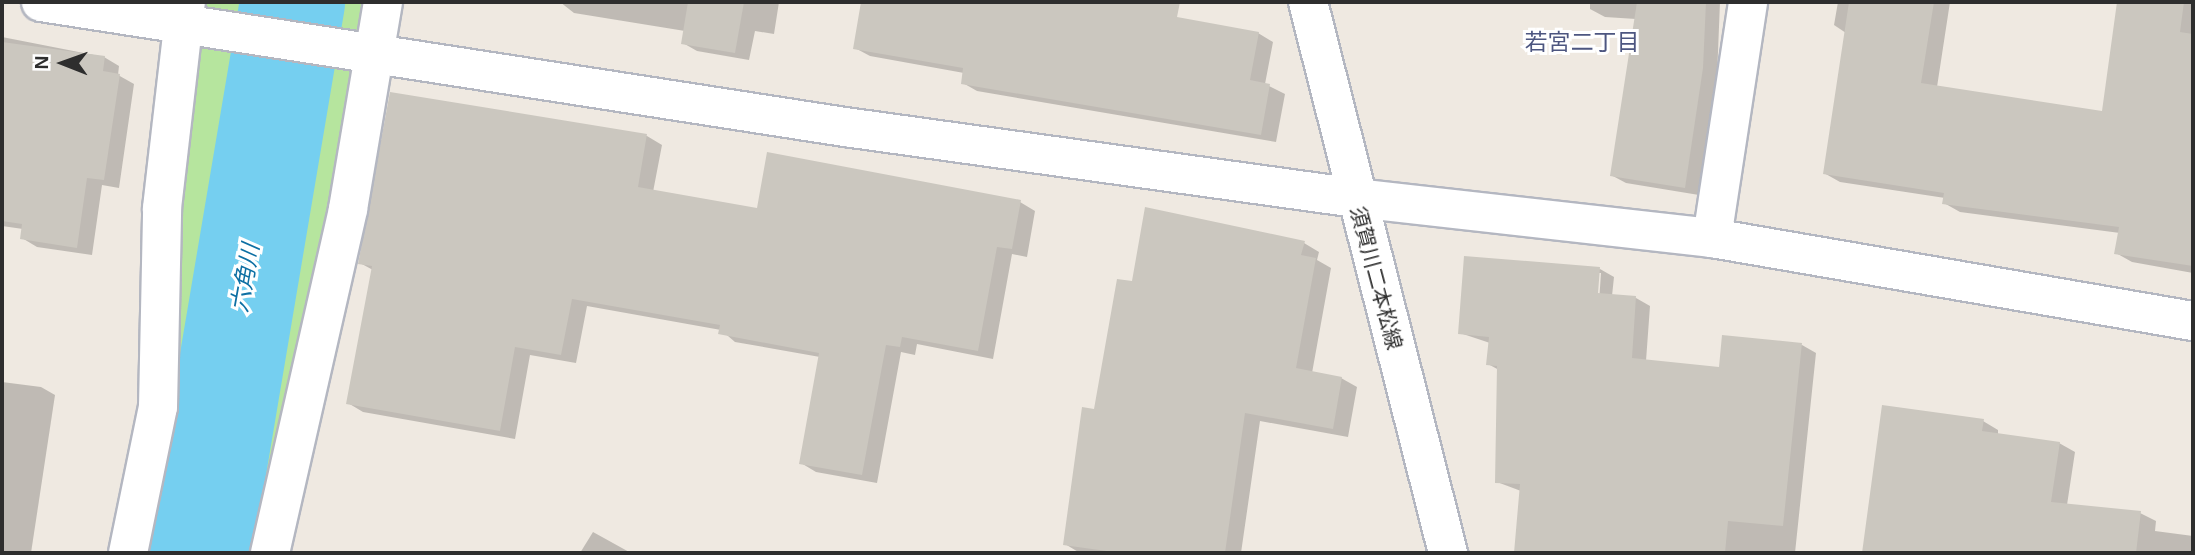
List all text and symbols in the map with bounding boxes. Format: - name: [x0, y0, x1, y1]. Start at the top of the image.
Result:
- north arrow: [28, 28, 98, 98]
- district label: 若宮二丁目: [1525, 28, 1639, 56]
- text: N: [31, 56, 52, 70]
- street label: 須賀川二本松線: [1345, 204, 1407, 352]
- water label: 六角川: [225, 242, 265, 314]

